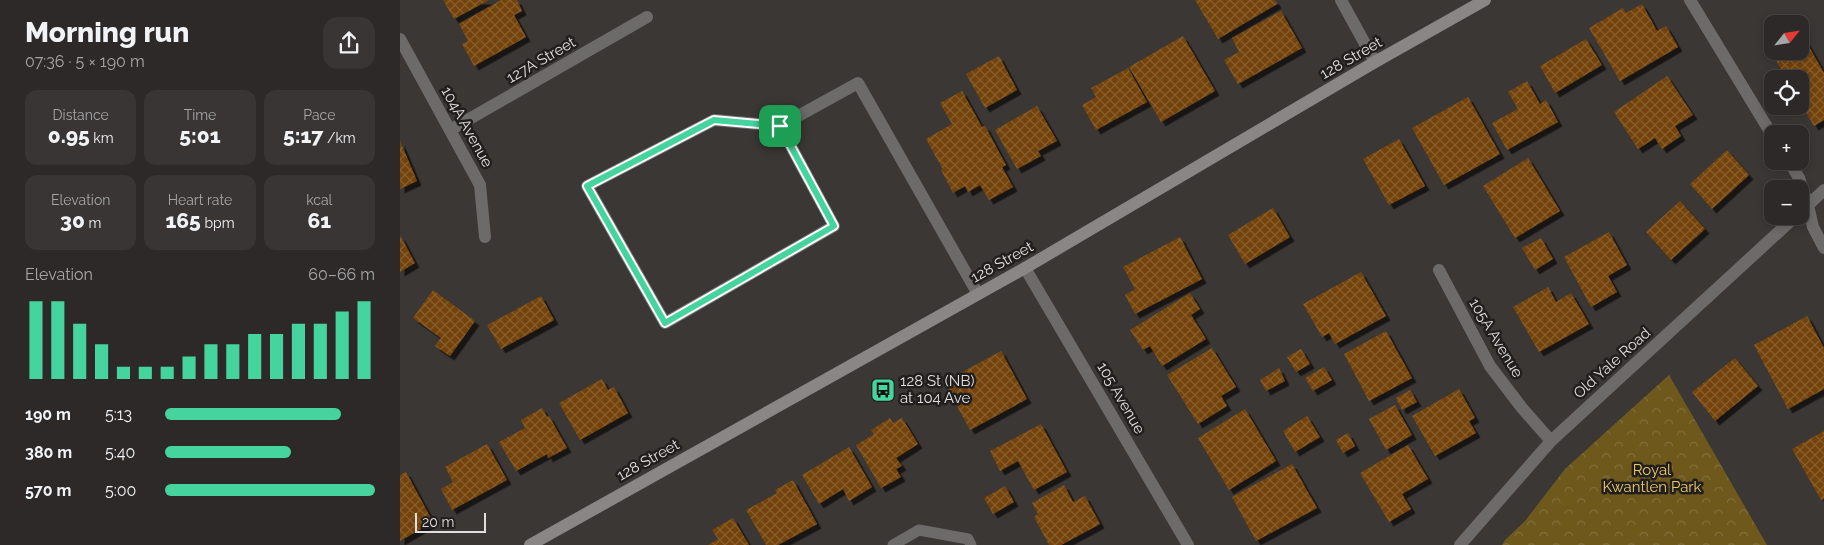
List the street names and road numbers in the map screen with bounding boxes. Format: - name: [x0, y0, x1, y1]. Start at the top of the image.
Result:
- street label: 127A Street: [503, 33, 579, 87]
- street label: 128 Street: [1317, 33, 1385, 83]
- street label: 104A Avenue: [437, 84, 497, 171]
- street label: 128 Street: [968, 238, 1036, 286]
- street label: 105A Avenue: [1465, 295, 1527, 381]
- street label: Old Yale Road: [1570, 324, 1654, 402]
- street label: 105 Avenue: [1093, 359, 1149, 437]
- street label: 128 Street: [614, 436, 682, 484]

